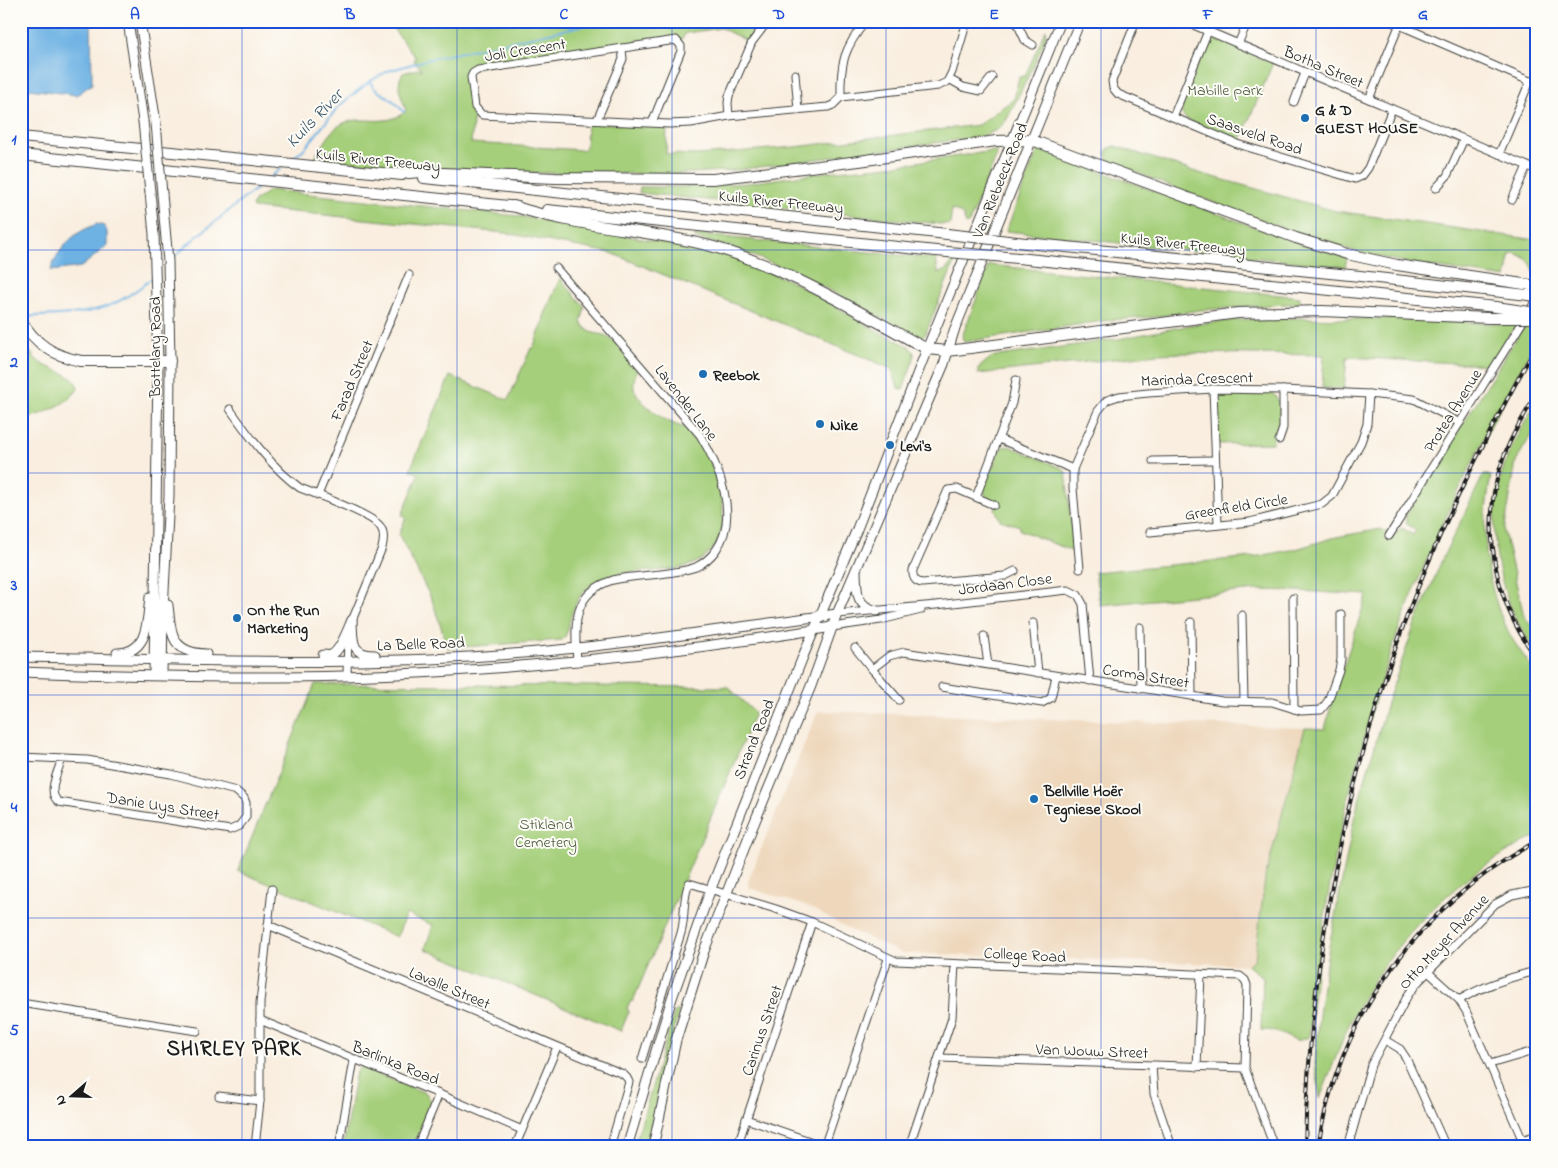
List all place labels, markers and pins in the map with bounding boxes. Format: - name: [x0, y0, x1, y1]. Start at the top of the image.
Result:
- place label: G & D GUEST HOUSE: [1315, 99, 1418, 141]
- marker: G & D GUEST HOUSE: [1299, 112, 1311, 124]
- place label: Reebok: [712, 364, 760, 388]
- marker: Reebok: [697, 368, 709, 380]
- place label: Nike: [830, 414, 859, 438]
- marker: Nike: [814, 418, 826, 430]
- place label: Levi's: [900, 435, 932, 459]
- marker: Levi's: [884, 439, 896, 451]
- place label: On the Run Marketing: [247, 599, 319, 642]
- marker: On the Run Marketing: [231, 612, 243, 624]
- place label: Bellville Hoër Tegniese Skool: [1043, 780, 1141, 823]
- marker: Bellville Hoër Tegniese Skool: [1028, 793, 1040, 805]

